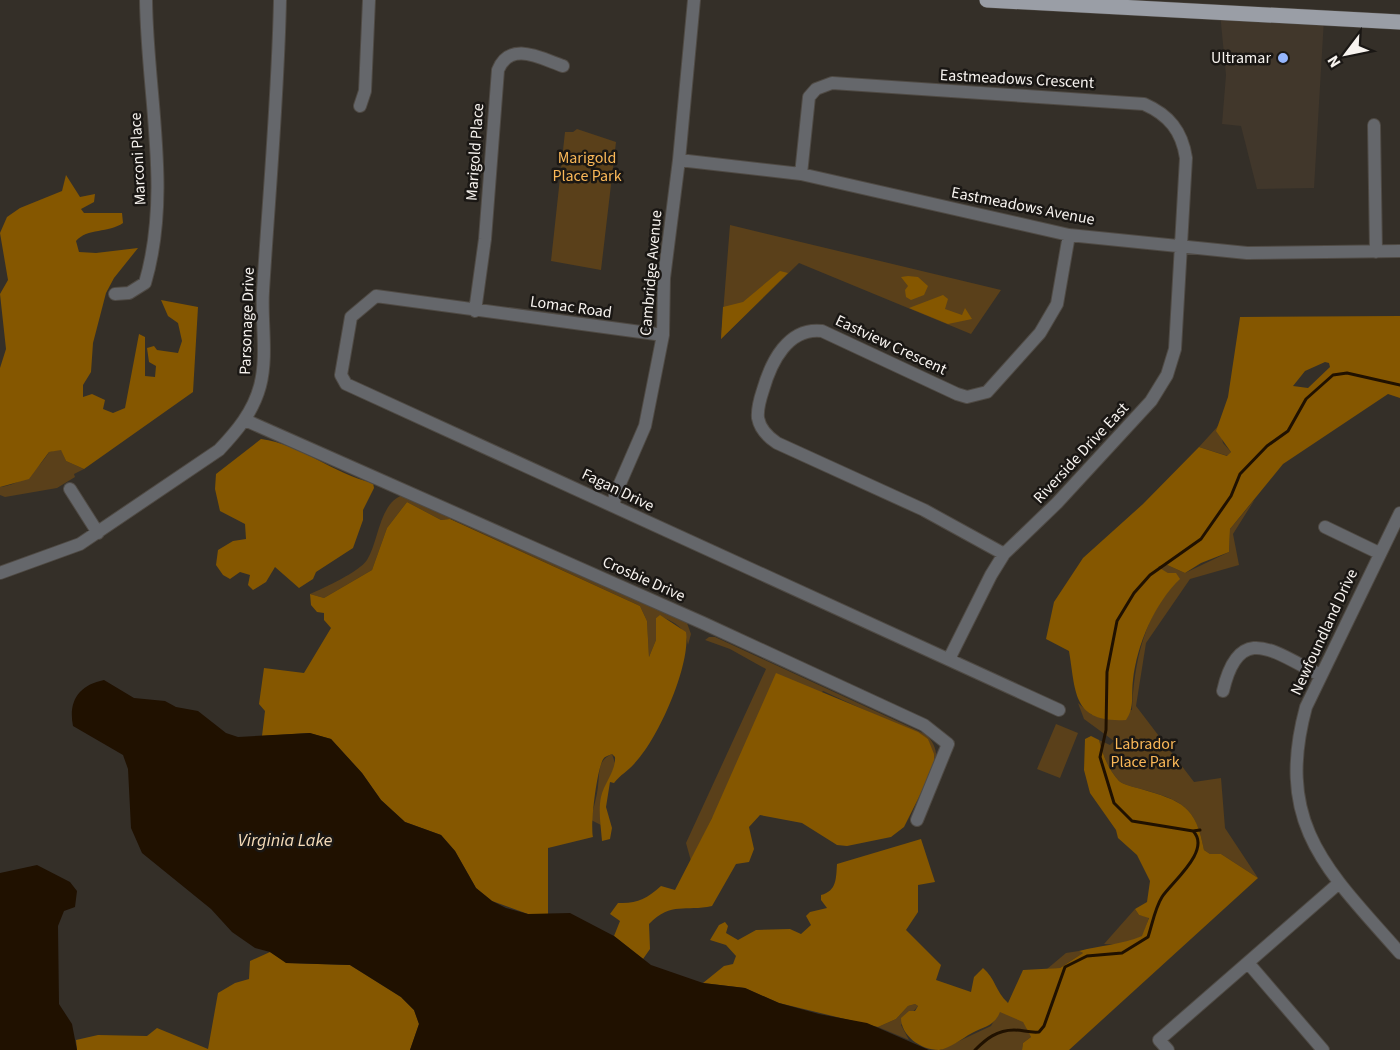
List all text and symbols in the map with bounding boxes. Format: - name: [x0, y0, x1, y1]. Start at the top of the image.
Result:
- north arrow: [1316, 24, 1376, 84]
- place label: Ultramar: [1211, 47, 1271, 69]
- marker: Ultramar: [1276, 51, 1290, 65]
- text: N: [1322, 51, 1346, 72]
- street label: Eastmeadows Crescent: [939, 64, 1095, 94]
- street label: Marigold Place: [461, 102, 489, 202]
- street label: Marconi Place: [125, 112, 151, 206]
- park label: Marigold Place Park: [552, 147, 622, 187]
- street label: Eastmeadows Avenue: [949, 181, 1097, 231]
- street label: Cambridge Avenue: [635, 209, 667, 337]
- street label: Parsonage Drive: [234, 267, 260, 375]
- street label: Lomac Road: [529, 290, 613, 324]
- street label: Eastview Crescent: [832, 310, 951, 381]
- street label: Riverside Drive East: [1028, 397, 1134, 508]
- street label: Fagan Drive: [578, 463, 658, 517]
- street label: Crosbie Drive: [599, 551, 689, 607]
- street label: Newfoundland Drive: [1285, 565, 1363, 699]
- park label: Labrador Place Park: [1110, 733, 1180, 773]
- water label: Virginia Lake: [238, 828, 333, 853]

